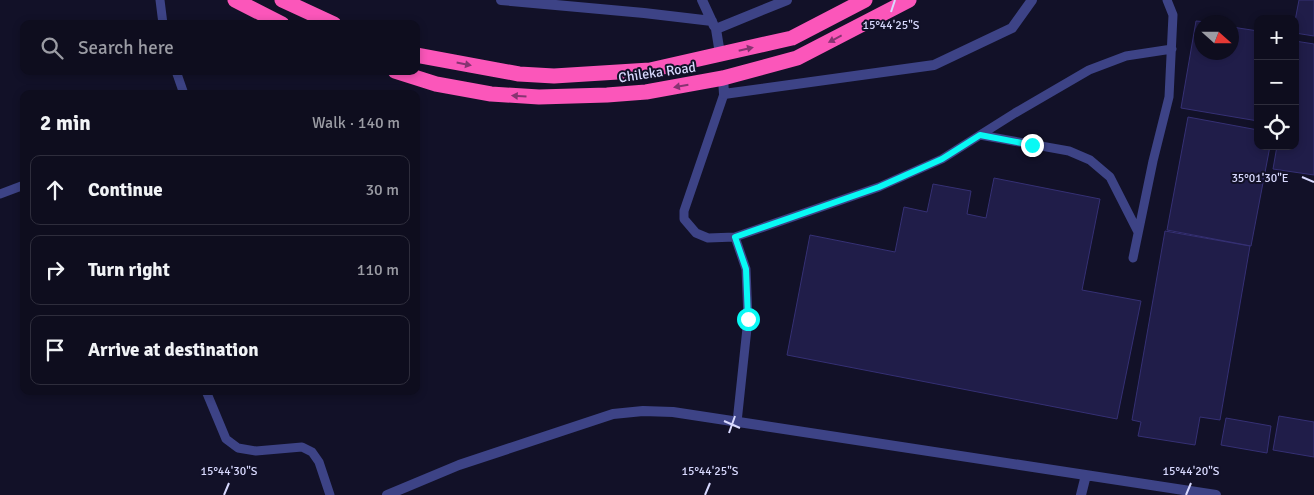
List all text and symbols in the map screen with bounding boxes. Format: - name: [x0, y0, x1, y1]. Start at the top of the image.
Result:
- north arrow: [1194, 15, 1239, 60]
- map controls: [1254, 15, 1299, 150]
- button: +: [1254, 15, 1299, 60]
- text: 15°44'25"S: [862, 18, 920, 33]
- search box: [20, 20, 420, 75]
- icon: search: [38, 34, 66, 62]
- one-way arrow: [828, 35, 842, 43]
- text: Search here: [78, 36, 174, 60]
- one-way arrow: [738, 45, 753, 53]
- street label: Chileka Road: [617, 59, 697, 86]
- one-way arrow: [457, 60, 473, 68]
- button: −: [1254, 60, 1299, 105]
- one-way arrow: [672, 82, 688, 90]
- one-way arrow: [511, 91, 527, 99]
- button: locate: [1254, 105, 1299, 150]
- text: 2 min: [40, 110, 91, 136]
- text: Walk · 140 m: [312, 113, 400, 133]
- route end: [1021, 134, 1044, 157]
- text: 35°01'30"E: [1231, 171, 1289, 186]
- icon: ahead: [41, 176, 69, 204]
- text: Continue: [88, 178, 163, 202]
- text: 30 m: [365, 180, 399, 200]
- icon: right: [41, 256, 69, 284]
- text: Turn right: [88, 258, 170, 282]
- text: 110 m: [357, 260, 399, 280]
- route start: [737, 308, 760, 331]
- icon: arrive: [41, 336, 69, 364]
- text: Arrive at destination: [88, 338, 259, 362]
- text: 15°44'30"S: [200, 464, 258, 479]
- text: 15°44'25"S: [681, 464, 739, 479]
- text: 15°44'20"S: [1162, 464, 1220, 479]

